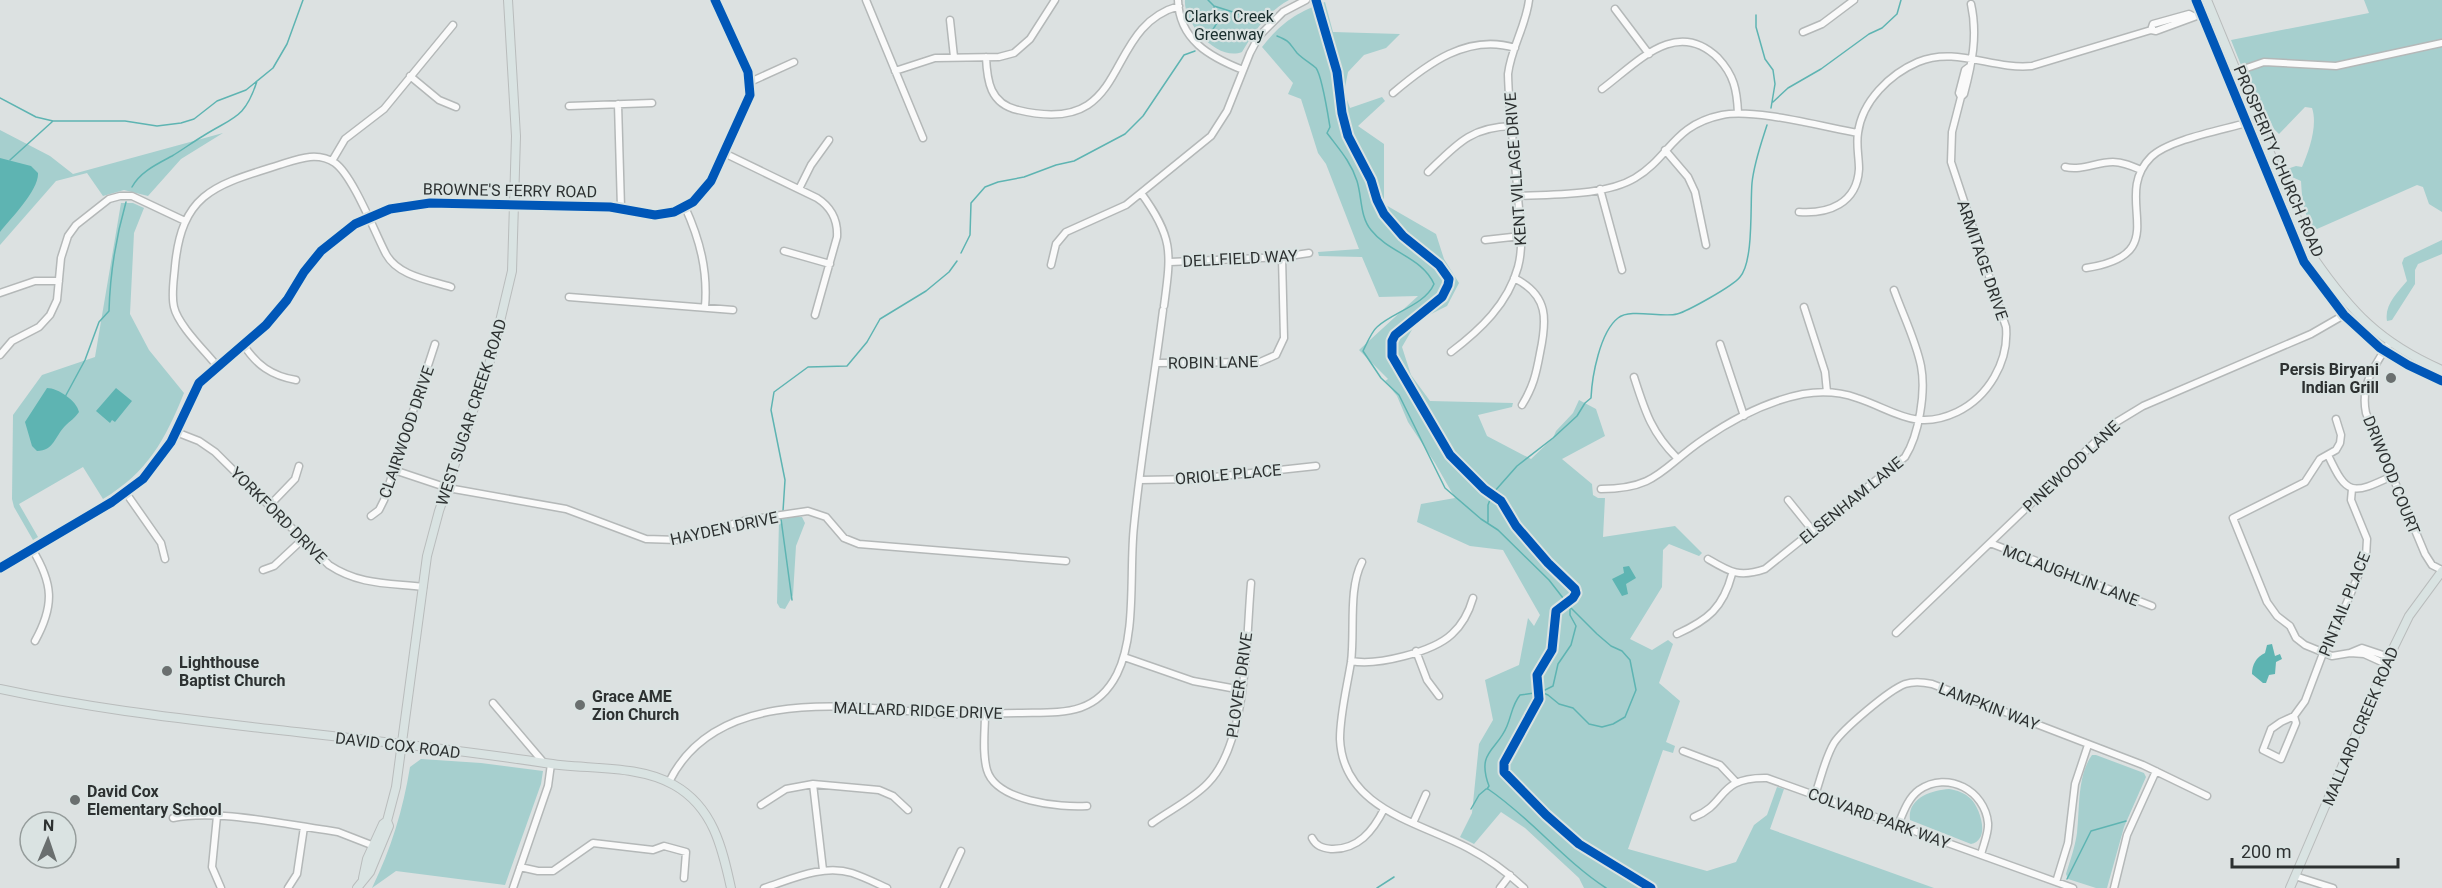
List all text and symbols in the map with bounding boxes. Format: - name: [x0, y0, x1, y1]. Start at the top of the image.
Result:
- park label: Clarks Creek Greenway: [1184, 7, 1275, 44]
- street label: PROSPERITY CHURCH ROAD: [2229, 62, 2328, 260]
- street label: KENT VILLAGE DRIVE: [1501, 92, 1530, 246]
- street label: BROWNE'S FERRY ROAD: [423, 179, 597, 202]
- street label: ARMITAGE DRIVE: [1953, 198, 2012, 323]
- street label: DELLFIELD WAY: [1182, 246, 1299, 271]
- street label: WEST SUGAR CREEK ROAD: [432, 316, 511, 508]
- street label: ROBIN LANE: [1168, 352, 1258, 373]
- place label: Persis Biryani Indian Grill: [2279, 360, 2379, 397]
- street label: CLAIRWOOD DRIVE: [375, 364, 438, 501]
- marker: Persis Biryani Indian Grill: [2384, 371, 2398, 385]
- street label: DRIWOOD COURT: [2359, 413, 2424, 538]
- street label: PINEWOOD LANE: [2019, 417, 2124, 516]
- street label: ELSENHAM LANE: [1796, 453, 1907, 548]
- street label: ORIOLE PLACE: [1174, 460, 1282, 489]
- street label: YORKFORD DRIVE: [227, 463, 331, 567]
- street label: HAYDEN DRIVE: [668, 508, 780, 549]
- street label: MCLAUGHLIN LANE: [2000, 541, 2142, 610]
- street label: PINTAIL PLACE: [2315, 549, 2374, 659]
- street label: PLOVER DRIVE: [1223, 631, 1256, 739]
- street label: MALLARD CREEK ROAD: [2318, 644, 2403, 809]
- place label: Lighthouse Baptist Church: [179, 653, 285, 690]
- marker: Lighthouse Baptist Church: [160, 664, 174, 678]
- street label: LAMPKIN WAY: [1936, 679, 2042, 735]
- place label: Grace AME Zion Church: [592, 687, 679, 724]
- marker: Grace AME Zion Church: [573, 698, 587, 712]
- street label: MALLARD RIDGE DRIVE: [833, 698, 1003, 723]
- street label: DAVID COX ROAD: [334, 728, 462, 763]
- place label: David Cox Elementary School: [87, 782, 222, 819]
- street label: COLVARD PARK WAY: [1805, 784, 1953, 853]
- marker: David Cox Elementary School: [68, 793, 82, 807]
- north arrow: [18, 810, 78, 870]
- text: N: [43, 816, 54, 835]
- scale bar: [2232, 831, 2398, 869]
- text: 200 m: [2241, 841, 2292, 862]

